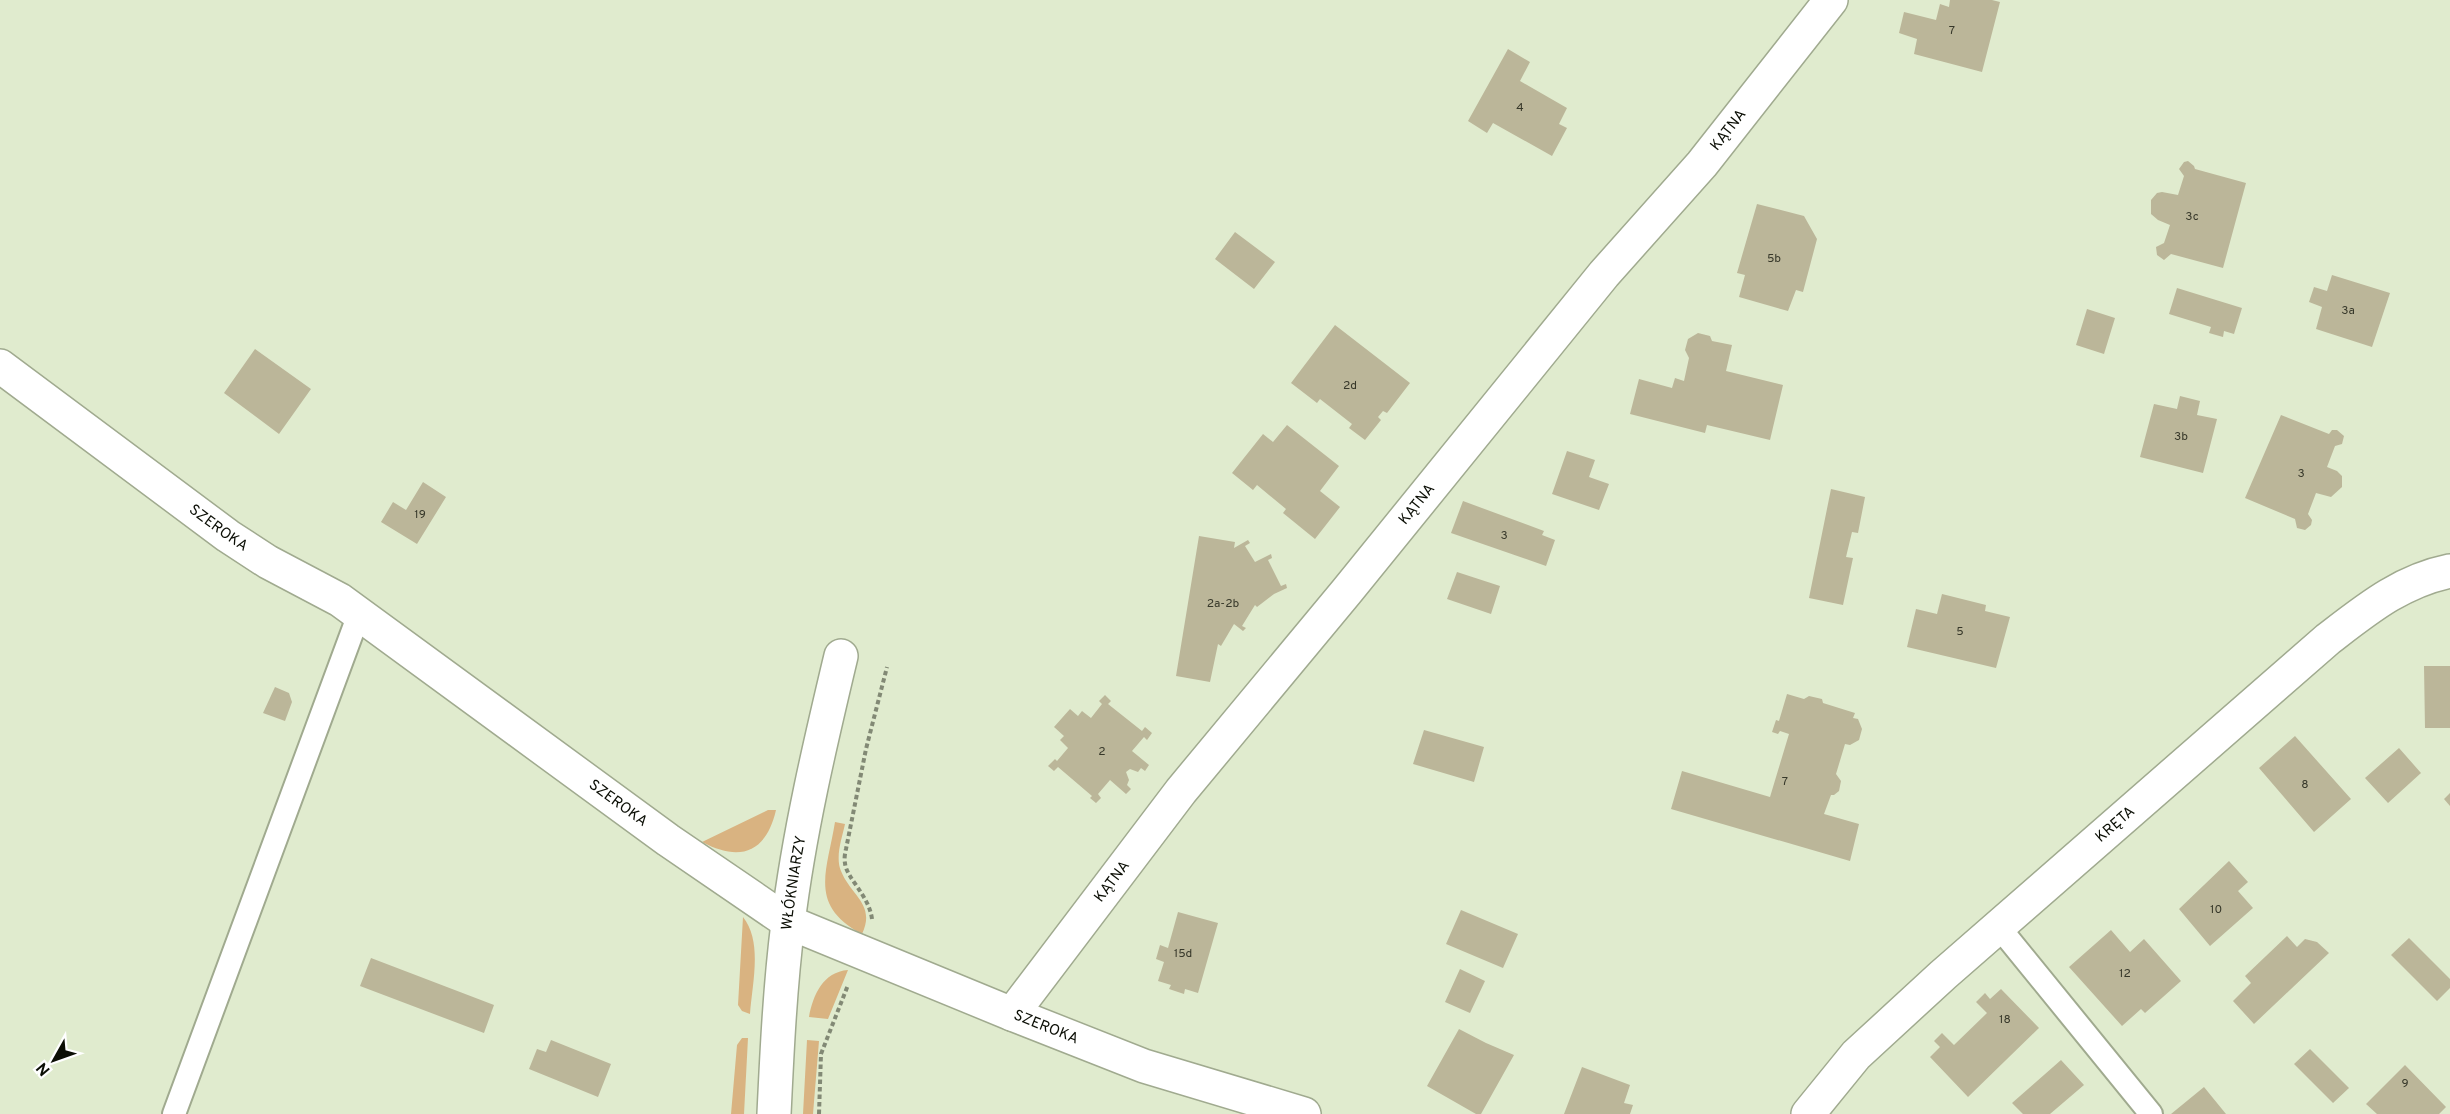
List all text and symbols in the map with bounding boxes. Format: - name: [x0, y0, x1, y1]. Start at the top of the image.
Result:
- house number: 7: [1949, 23, 1955, 39]
- house number: 4: [1516, 100, 1524, 116]
- street label: KĄTNA: [1706, 106, 1751, 155]
- house number: 3c: [2185, 209, 2199, 225]
- house number: 5b: [1767, 251, 1781, 267]
- house number: 3a: [2341, 303, 2355, 319]
- house number: 2d: [1343, 378, 1357, 394]
- house number: 3b: [2174, 429, 2188, 445]
- house number: 3: [2297, 466, 2305, 482]
- street label: KĄTNA: [1395, 480, 1439, 529]
- street label: SZEROKA: [185, 501, 251, 556]
- house number: 19: [414, 507, 426, 523]
- house number: 3: [1500, 528, 1508, 544]
- house number: 2a-2b: [1207, 596, 1240, 612]
- house number: 5: [1956, 624, 1964, 640]
- house number: 2: [1098, 744, 1106, 760]
- house number: 7: [1782, 774, 1788, 790]
- street label: SZEROKA: [585, 776, 651, 831]
- house number: 8: [2301, 777, 2309, 793]
- street label: KRĘTA: [2092, 802, 2139, 847]
- street label: WŁÓKNIARZY: [778, 834, 811, 931]
- street label: KĄTNA: [1090, 857, 1134, 906]
- house number: 10: [2210, 902, 2222, 918]
- house number: 15d: [1174, 946, 1192, 962]
- house number: 12: [2119, 966, 2131, 982]
- street label: SZEROKA: [1011, 1006, 1081, 1049]
- house number: 18: [1999, 1012, 2011, 1028]
- north arrow: [24, 1030, 84, 1090]
- text: N: [33, 1058, 55, 1079]
- house number: 9: [2401, 1076, 2409, 1092]

